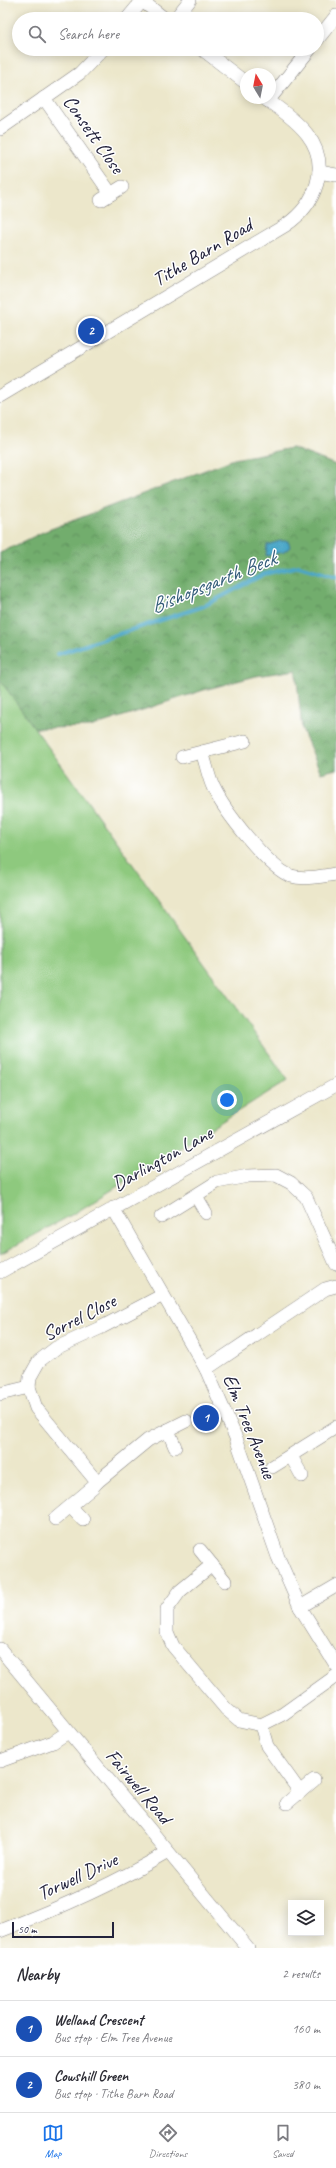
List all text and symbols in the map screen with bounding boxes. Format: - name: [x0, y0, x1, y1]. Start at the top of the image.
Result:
- search box: [12, 12, 324, 56]
- icon: search: [26, 23, 48, 45]
- text: Search here: [58, 25, 119, 44]
- north arrow: [240, 68, 276, 104]
- street label: Consett Close: [58, 90, 131, 180]
- street label: Tithe Barn Road: [148, 211, 259, 292]
- pin: 2: [78, 316, 104, 346]
- water label: Bishopsgarth Beck: [147, 544, 282, 619]
- your location: [217, 1090, 237, 1110]
- street label: Darlington Lane: [108, 1120, 218, 1196]
- street label: Sorrel Close: [38, 1288, 121, 1347]
- street label: Elm Tree Avenue: [217, 1370, 282, 1483]
- pin: 1: [193, 1403, 219, 1433]
- street label: Fairwell Road: [100, 1744, 179, 1831]
- street label: Torwell Drive: [33, 1846, 123, 1906]
- map controls: [288, 1900, 324, 1936]
- button: layers: [288, 1900, 324, 1936]
- scale bar: [12, 1920, 114, 1939]
- text: 50 m: [18, 1922, 37, 1936]
- text: Nearby: [16, 1964, 59, 1985]
- text: 2 results: [282, 1966, 320, 1982]
- text: Welland Crescent: [54, 2011, 143, 2030]
- text: 1: [26, 2021, 32, 2037]
- text: 160 m: [292, 2021, 320, 2037]
- text: Bus stop · Elm Tree Avenue: [54, 2030, 172, 2046]
- text: Cowshill Green: [54, 2067, 128, 2086]
- text: 2: [26, 2077, 32, 2093]
- text: 380 m: [292, 2077, 320, 2093]
- text: Bus stop · Tithe Barn Road: [54, 2086, 173, 2102]
- tab: Map: [42, 2122, 64, 2160]
- tab: Directions: [149, 2122, 187, 2160]
- tab: Saved: [272, 2122, 294, 2160]

